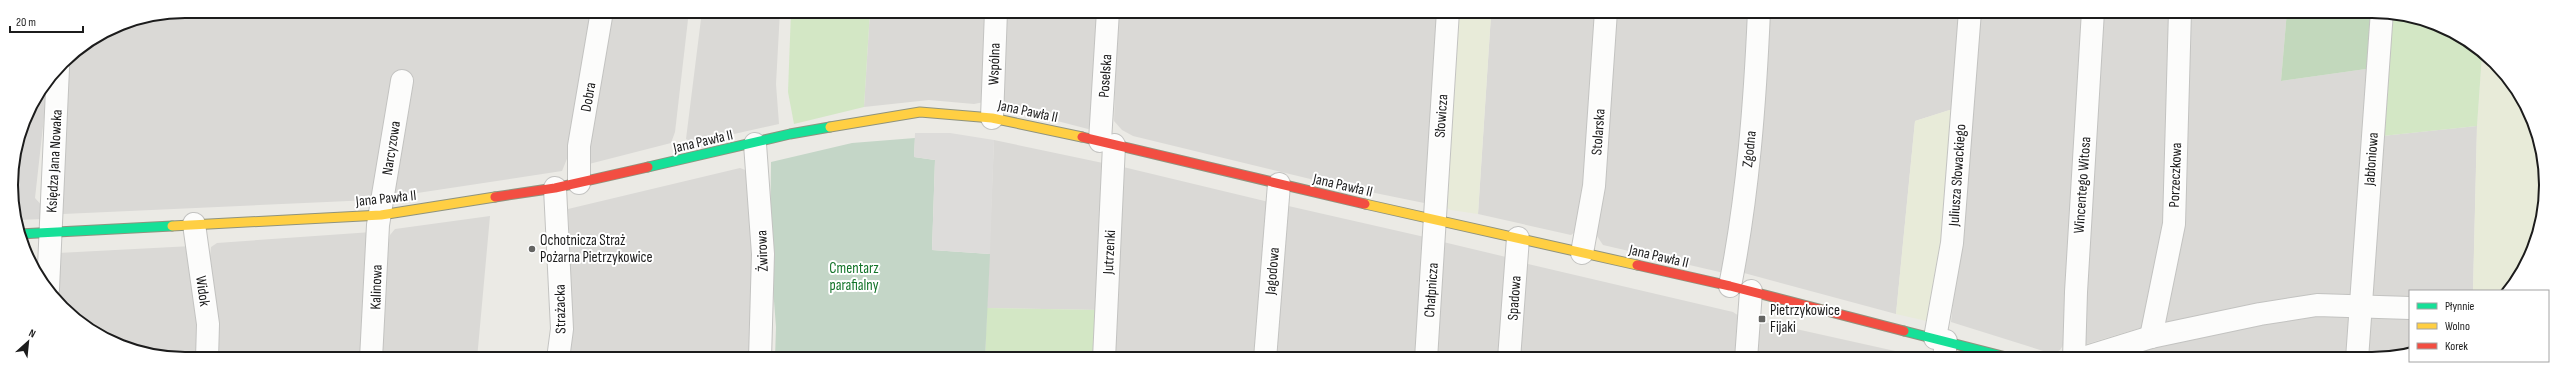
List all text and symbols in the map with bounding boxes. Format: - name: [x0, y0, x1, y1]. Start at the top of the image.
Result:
- scale bar: [10, 8, 83, 34]
- text: 20 m: [16, 15, 36, 30]
- street label: Wspólna: [984, 42, 1005, 86]
- street label: Poselska: [1094, 53, 1117, 98]
- street label: Dobra: [577, 81, 600, 113]
- street label: Słowicza: [1430, 93, 1453, 138]
- street label: Jana Pawła II: [995, 96, 1060, 127]
- street label: Stolarska: [1587, 108, 1610, 156]
- street label: Księdza Jana Nowaka: [42, 109, 67, 213]
- street label: Narcyzowa: [378, 119, 405, 177]
- street label: Juliusza Słowackiego: [1944, 123, 1971, 228]
- street label: Jana Pawła II: [670, 125, 735, 158]
- street label: Zgodna: [1738, 130, 1761, 168]
- street label: Jabłoniowa: [2360, 131, 2383, 187]
- street label: Wincentego Witosa: [2070, 136, 2095, 234]
- street label: Porzeczkowa: [2165, 142, 2186, 208]
- street label: Jana Pawła II: [1310, 169, 1375, 202]
- street label: Jana Pawła II: [354, 186, 417, 211]
- street label: Jutrzenki: [1099, 229, 1120, 276]
- street label: Żwirowa: [752, 230, 773, 272]
- place label: Ochotnicza Straż Pożarna Pietrzykowice: [540, 231, 653, 267]
- street label: Jana Pawła II: [1626, 240, 1691, 273]
- marker: Ochotnicza Straż Pożarna Pietrzykowice: [527, 244, 537, 254]
- street label: Jagodowa: [1261, 246, 1284, 296]
- park label: Cmentarz parafialny: [829, 259, 879, 295]
- street label: Chałpnicza: [1420, 262, 1443, 318]
- street label: Kalinowa: [366, 264, 387, 310]
- street label: Widok: [191, 275, 214, 308]
- street label: Spadowa: [1503, 275, 1526, 321]
- street label: Strażacka: [551, 284, 570, 334]
- legend: [2409, 290, 2549, 362]
- text: Płynnie: [2445, 299, 2475, 314]
- place label: Pietrzykowice Fijaki: [1770, 301, 1840, 337]
- marker: Pietrzykowice Fijaki: [1757, 314, 1767, 324]
- text: Wolno: [2445, 319, 2470, 334]
- north arrow: [8, 322, 48, 362]
- text: N: [27, 326, 38, 341]
- text: Korek: [2445, 339, 2468, 354]

